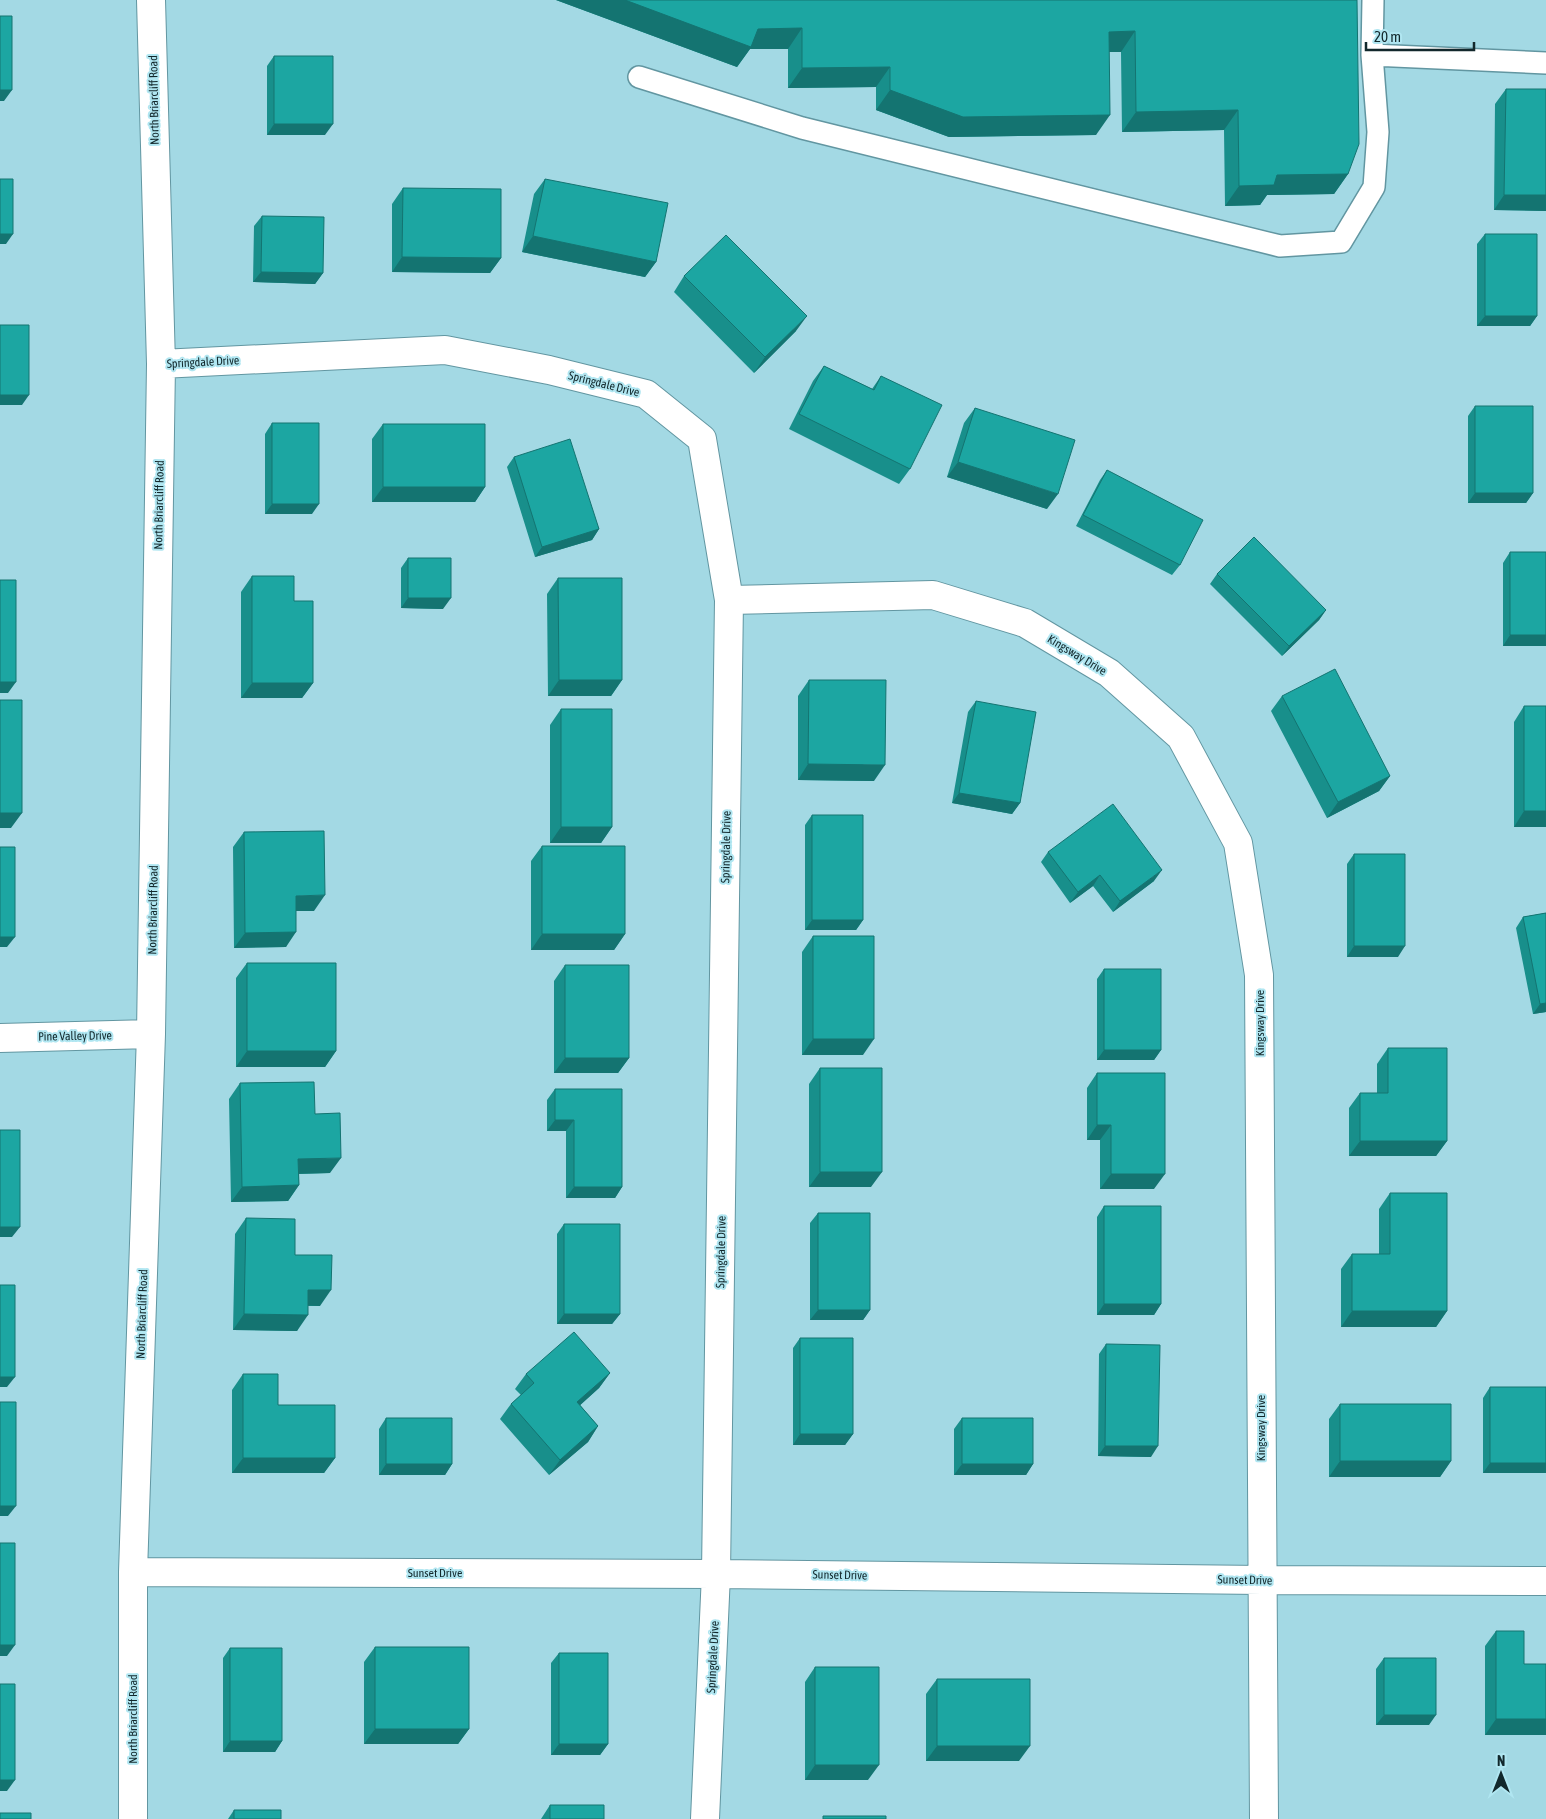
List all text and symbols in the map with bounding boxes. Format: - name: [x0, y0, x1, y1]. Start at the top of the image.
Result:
- scale bar: [1366, 20, 1474, 52]
- text: 20 m: [1374, 28, 1401, 45]
- street label: North Briarcliff Road: [146, 55, 162, 145]
- street label: Springdale Drive: [166, 353, 240, 371]
- street label: Springdale Drive: [567, 368, 641, 400]
- street label: North Briarcliff Road: [151, 460, 167, 550]
- street label: Kingsway Drive: [1045, 632, 1109, 678]
- street label: Springdale Drive: [718, 811, 734, 883]
- street label: North Briarcliff Road: [145, 865, 161, 955]
- street label: Kingsway Drive: [1253, 990, 1267, 1056]
- street label: Pine Valley Drive: [38, 1028, 112, 1044]
- street label: Springdale Drive: [713, 1216, 729, 1288]
- street label: North Briarcliff Road: [133, 1269, 151, 1359]
- street label: Kingsway Drive: [1254, 1395, 1268, 1461]
- street label: Sunset Drive: [408, 1566, 462, 1580]
- street label: Sunset Drive: [813, 1568, 867, 1582]
- street label: Sunset Drive: [1218, 1573, 1272, 1587]
- street label: Springdale Drive: [704, 1620, 722, 1694]
- street label: North Briarcliff Road: [126, 1674, 140, 1764]
- north arrow: [1476, 1749, 1526, 1799]
- text: N: [1497, 1753, 1505, 1769]

